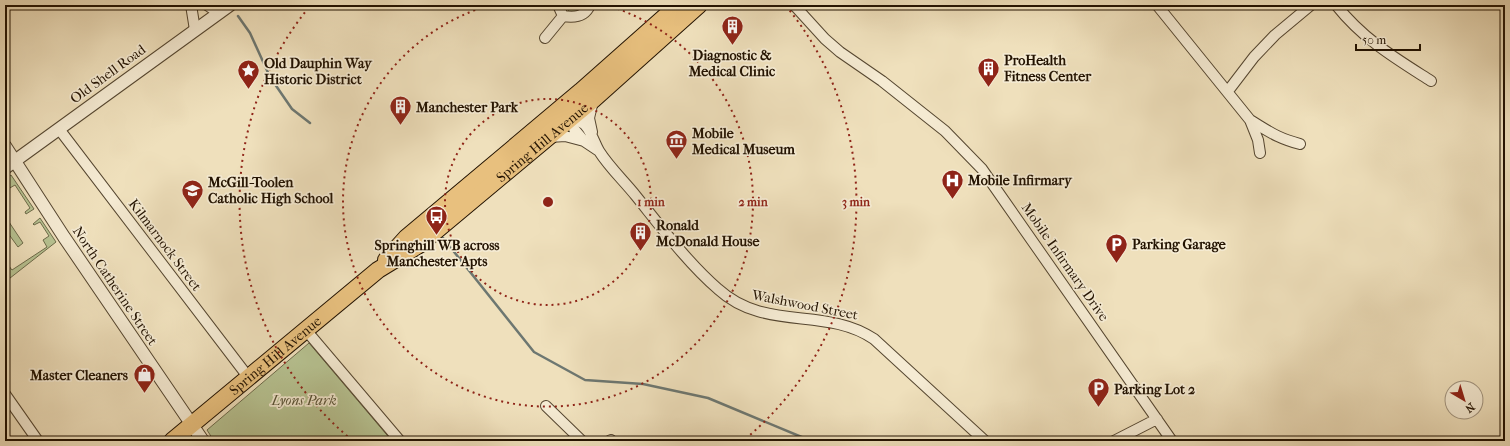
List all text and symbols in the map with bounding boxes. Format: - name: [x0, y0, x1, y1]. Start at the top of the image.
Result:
- building icon: Diagnostic & Medical Clinic: [719, 14, 745, 47]
- scale bar: [1356, 26, 1420, 52]
- text: 50 m: [1362, 33, 1386, 47]
- street label: Old Shell Road: [67, 41, 149, 107]
- place label: Diagnostic & Medical Clinic: [688, 47, 776, 80]
- place label: ProHealth Fitness Center: [1003, 52, 1092, 85]
- place label: Old Dauphin Way Historic District: [264, 55, 373, 88]
- building icon: ProHealth Fitness Center: [975, 55, 1001, 88]
- place icon: Old Dauphin Way Historic District: [235, 58, 261, 91]
- building icon: Manchester Park: [388, 94, 414, 127]
- place label: Manchester Park: [415, 99, 519, 116]
- street label: Spring Hill Avenue: [493, 99, 592, 186]
- place label: Mobile Medical Museum: [691, 125, 795, 158]
- museum icon: Mobile Medical Museum: [664, 128, 690, 161]
- hospital icon: Mobile Infirmary: [940, 167, 966, 200]
- place label: Mobile Infirmary: [967, 172, 1073, 189]
- place label: McGill-Toolen Catholic High School: [207, 174, 333, 207]
- school or university icon: McGill-Toolen Catholic High School: [179, 177, 205, 210]
- centre of rings: [541, 195, 555, 209]
- text: 1 min: [637, 195, 666, 209]
- text: 2 min: [738, 195, 769, 209]
- text: 3 min: [842, 195, 871, 210]
- street label: Kilmarnock Street: [125, 196, 205, 294]
- street label: Mobile Infirmary Drive: [1018, 199, 1112, 325]
- bus stop icon: Springhill WB across Manchester Apts: [424, 204, 450, 237]
- place label: Ronald McDonald House: [655, 217, 759, 250]
- building icon: Ronald McDonald House: [627, 220, 653, 253]
- street label: North Catherine Street: [69, 223, 161, 349]
- parking icon: Parking Garage: [1103, 231, 1129, 264]
- place label: Parking Garage: [1132, 236, 1226, 253]
- place label: Springhill WB across Manchester Apts: [375, 237, 500, 270]
- street label: Walshwood Street: [750, 286, 859, 324]
- street label: Spring Hill Avenue: [226, 312, 325, 399]
- shop icon: Master Cleaners: [131, 362, 157, 395]
- place label: Master Cleaners: [29, 367, 129, 384]
- parking icon: Parking Lot 2: [1086, 376, 1112, 409]
- north arrow: [1444, 380, 1484, 420]
- place label: Parking Lot 2: [1114, 381, 1195, 398]
- park label: Lyons Park: [271, 392, 336, 409]
- text: N: [1462, 400, 1477, 416]

